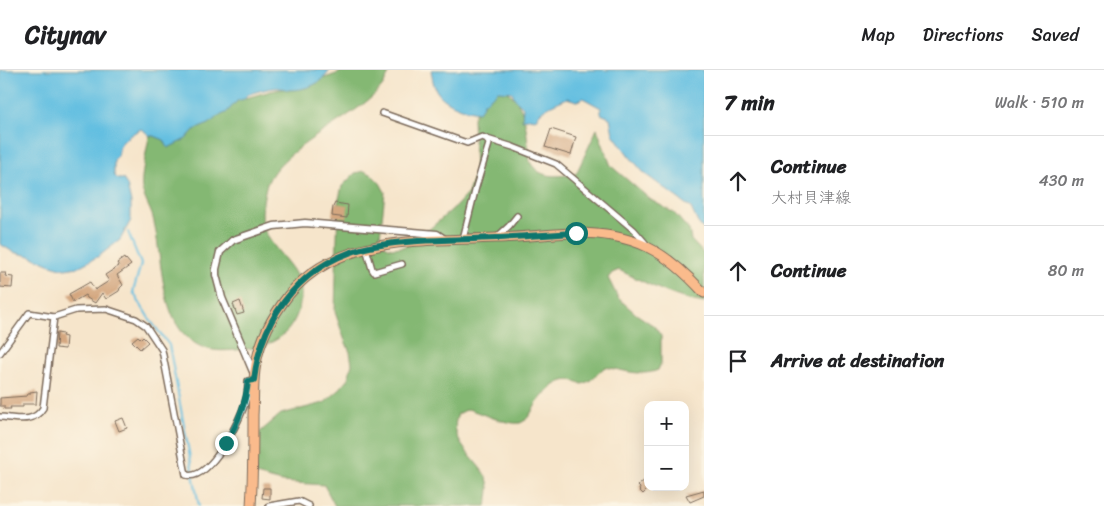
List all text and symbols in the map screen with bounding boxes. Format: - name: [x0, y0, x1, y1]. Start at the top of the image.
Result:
- text: Citynav: [25, 14, 106, 56]
- text: Map: [862, 19, 895, 51]
- text: Directions: [923, 19, 1004, 51]
- text: Saved: [1032, 19, 1079, 51]
- text: 7 min: [724, 84, 775, 122]
- text: Walk · 510 m: [995, 88, 1084, 117]
- text: Continue: [771, 150, 847, 183]
- text: 430 m: [1039, 166, 1084, 195]
- icon: ahead: [724, 167, 752, 195]
- text: 大村貝津線: [771, 183, 851, 212]
- route start: [565, 222, 588, 245]
- text: Continue: [771, 254, 847, 287]
- text: 80 m: [1048, 256, 1084, 285]
- icon: ahead: [724, 257, 752, 285]
- text: Arrive at destination: [771, 344, 944, 377]
- icon: arrive: [724, 347, 752, 375]
- map controls: [644, 401, 689, 491]
- button: +: [644, 401, 689, 446]
- route end: [215, 432, 238, 455]
- button: −: [644, 446, 689, 491]

